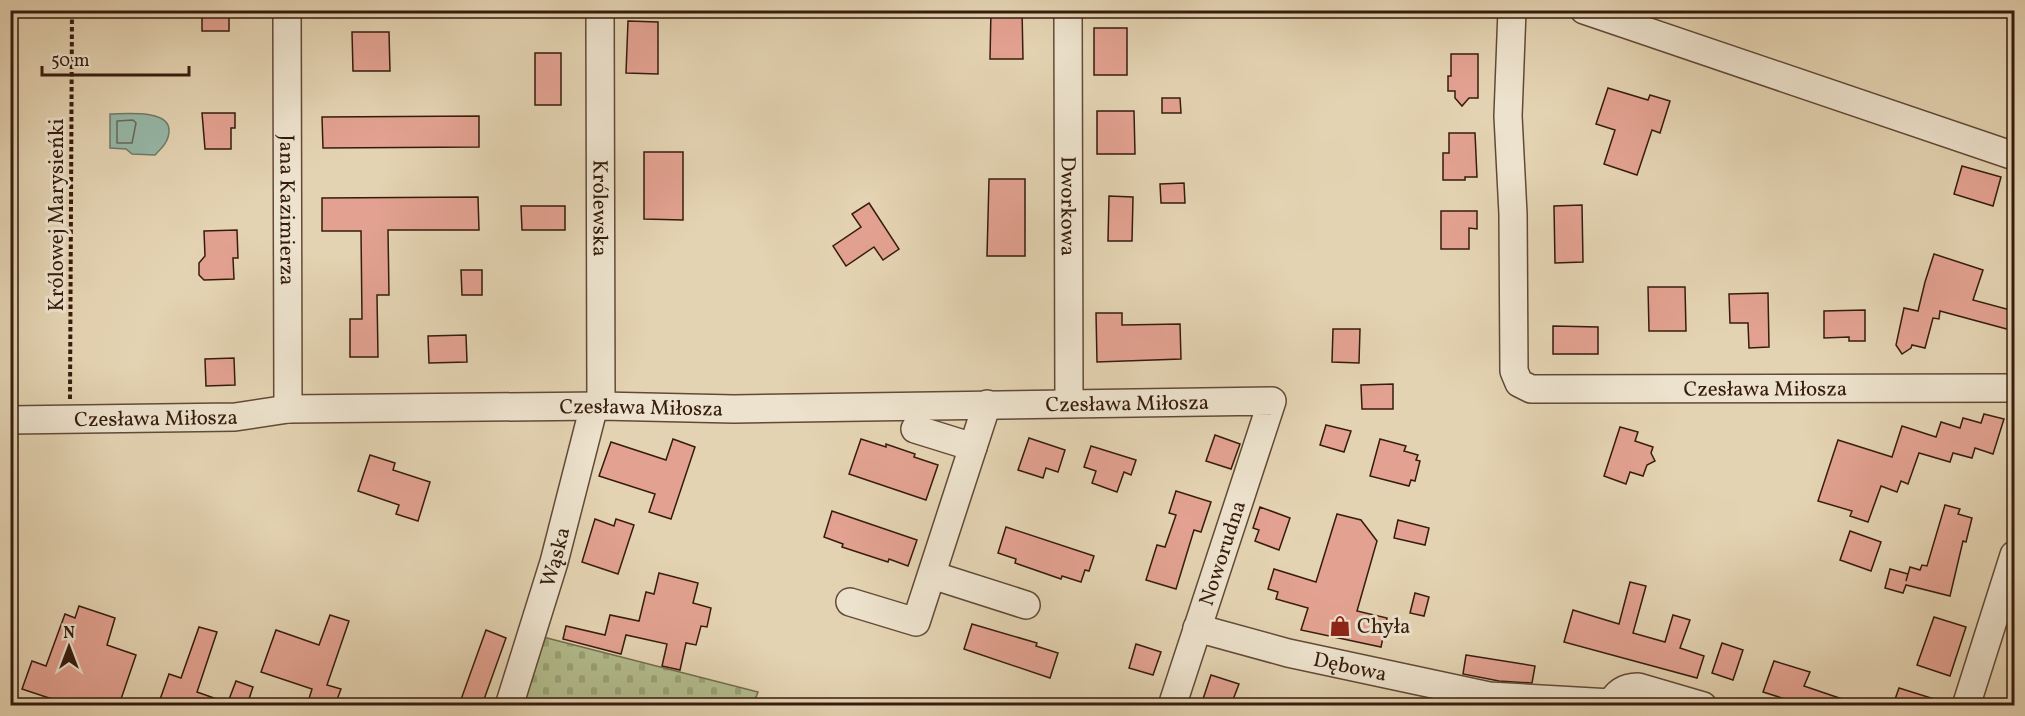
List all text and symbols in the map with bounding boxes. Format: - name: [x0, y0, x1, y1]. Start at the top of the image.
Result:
- scale bar: [42, 39, 189, 77]
- text: 50 m: [51, 49, 90, 74]
- street label: Królowej Marysieńki: [43, 118, 72, 312]
- street label: Jana Kazimierza: [271, 135, 301, 285]
- street label: Dworkowa: [1052, 156, 1082, 256]
- street label: Królewska: [584, 159, 614, 257]
- street label: Czesława Miłosza: [1684, 375, 1847, 405]
- street label: Czesława Miłosza: [1045, 389, 1209, 420]
- street label: Czesława Miłosza: [559, 393, 723, 425]
- street label: Czesława Miłosza: [74, 404, 238, 435]
- street label: Noworudna: [1193, 497, 1254, 610]
- street label: Wąska: [534, 524, 578, 591]
- place label: Chyła: [1357, 613, 1411, 642]
- shop icon: Chyła: [1328, 614, 1352, 638]
- north arrow: [39, 617, 99, 677]
- text: N: [63, 623, 75, 645]
- street label: Dębowa: [1310, 646, 1389, 690]

